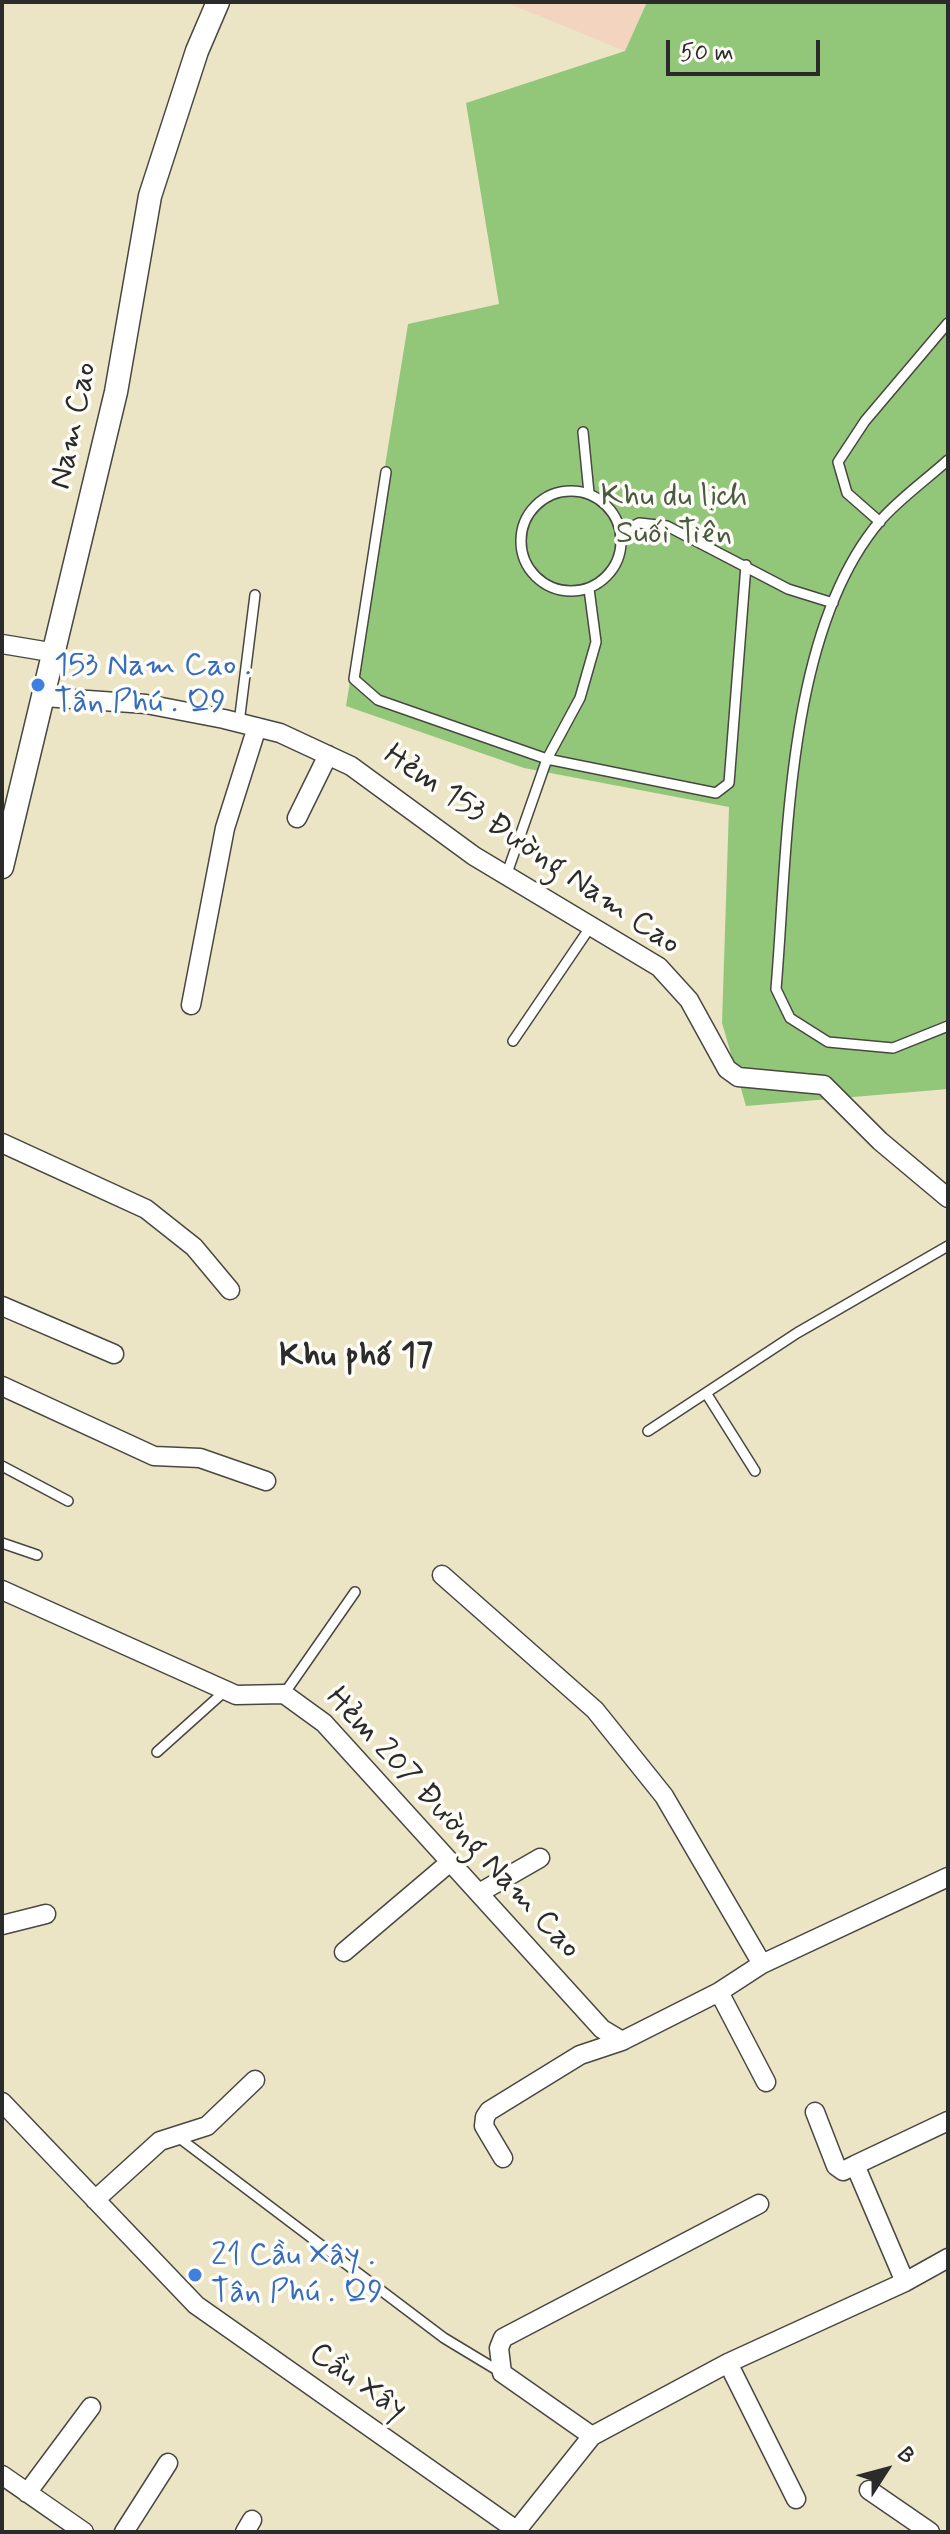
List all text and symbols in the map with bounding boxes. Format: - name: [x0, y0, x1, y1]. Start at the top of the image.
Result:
- scale bar: [670, 24, 824, 74]
- text: 50 m: [680, 38, 734, 69]
- street label: Nam Cao: [43, 359, 107, 493]
- park label: Khu du lịch Suối Tiên: [600, 479, 748, 554]
- place label: 153 Nam Cao . Tân Phú . Q9: [54, 648, 252, 723]
- marker: 153 Nam Cao . Tân Phú . Q9: [29, 676, 47, 694]
- street label: Hẻm 153 Đường Nam Cao: [375, 737, 687, 965]
- district label: Khu phố 17: [279, 1338, 433, 1378]
- street label: Hẻm 207 Đường Nam Cao: [316, 1680, 588, 1968]
- place label: 21 Cầu Xây . Tân Phú . Q9: [211, 2238, 383, 2313]
- marker: 21 Cầu Xây . Tân Phú . Q9: [186, 2266, 204, 2284]
- street label: Cầu Xây: [301, 2336, 413, 2430]
- north arrow: [846, 2430, 926, 2510]
- text: B: [890, 2442, 921, 2470]

